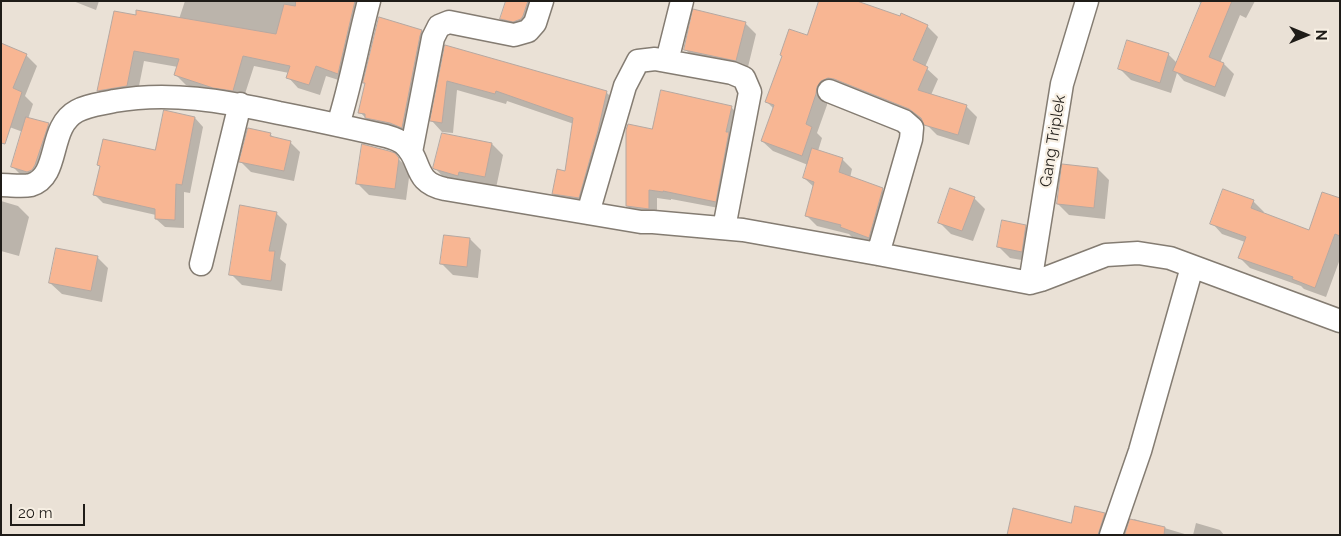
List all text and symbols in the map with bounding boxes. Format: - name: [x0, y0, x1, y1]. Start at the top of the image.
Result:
- north arrow: [1281, 10, 1331, 60]
- text: N: [1313, 30, 1329, 40]
- street label: Gang Triplek: [1036, 94, 1070, 188]
- scale bar: [12, 494, 88, 526]
- text: 20 m: [18, 504, 53, 522]

